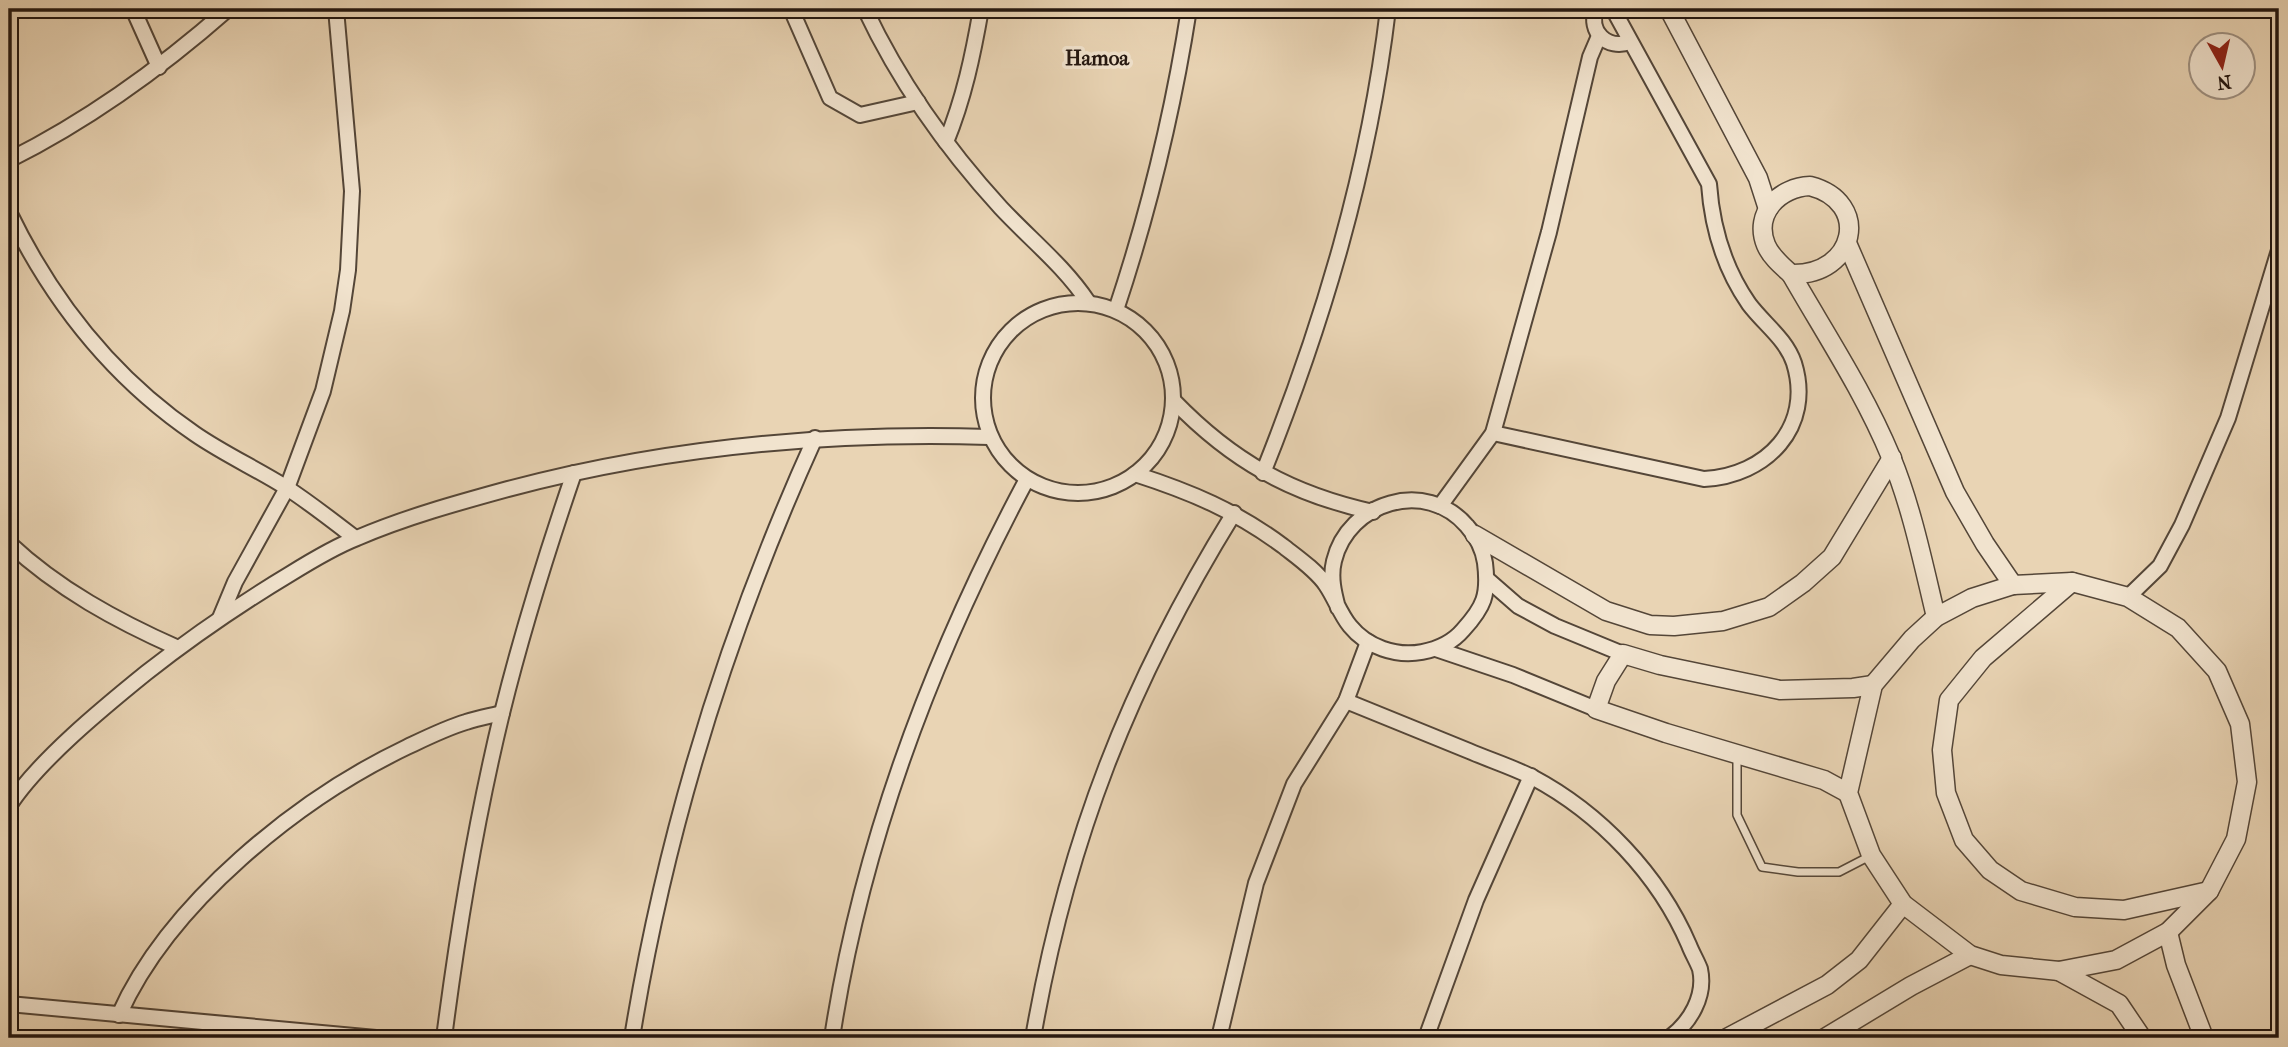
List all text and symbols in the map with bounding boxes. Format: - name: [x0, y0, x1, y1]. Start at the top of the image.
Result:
- north arrow: [2186, 32, 2256, 102]
- district label: Hamoa: [1065, 46, 1130, 70]
- text: N: [2215, 70, 2233, 94]

